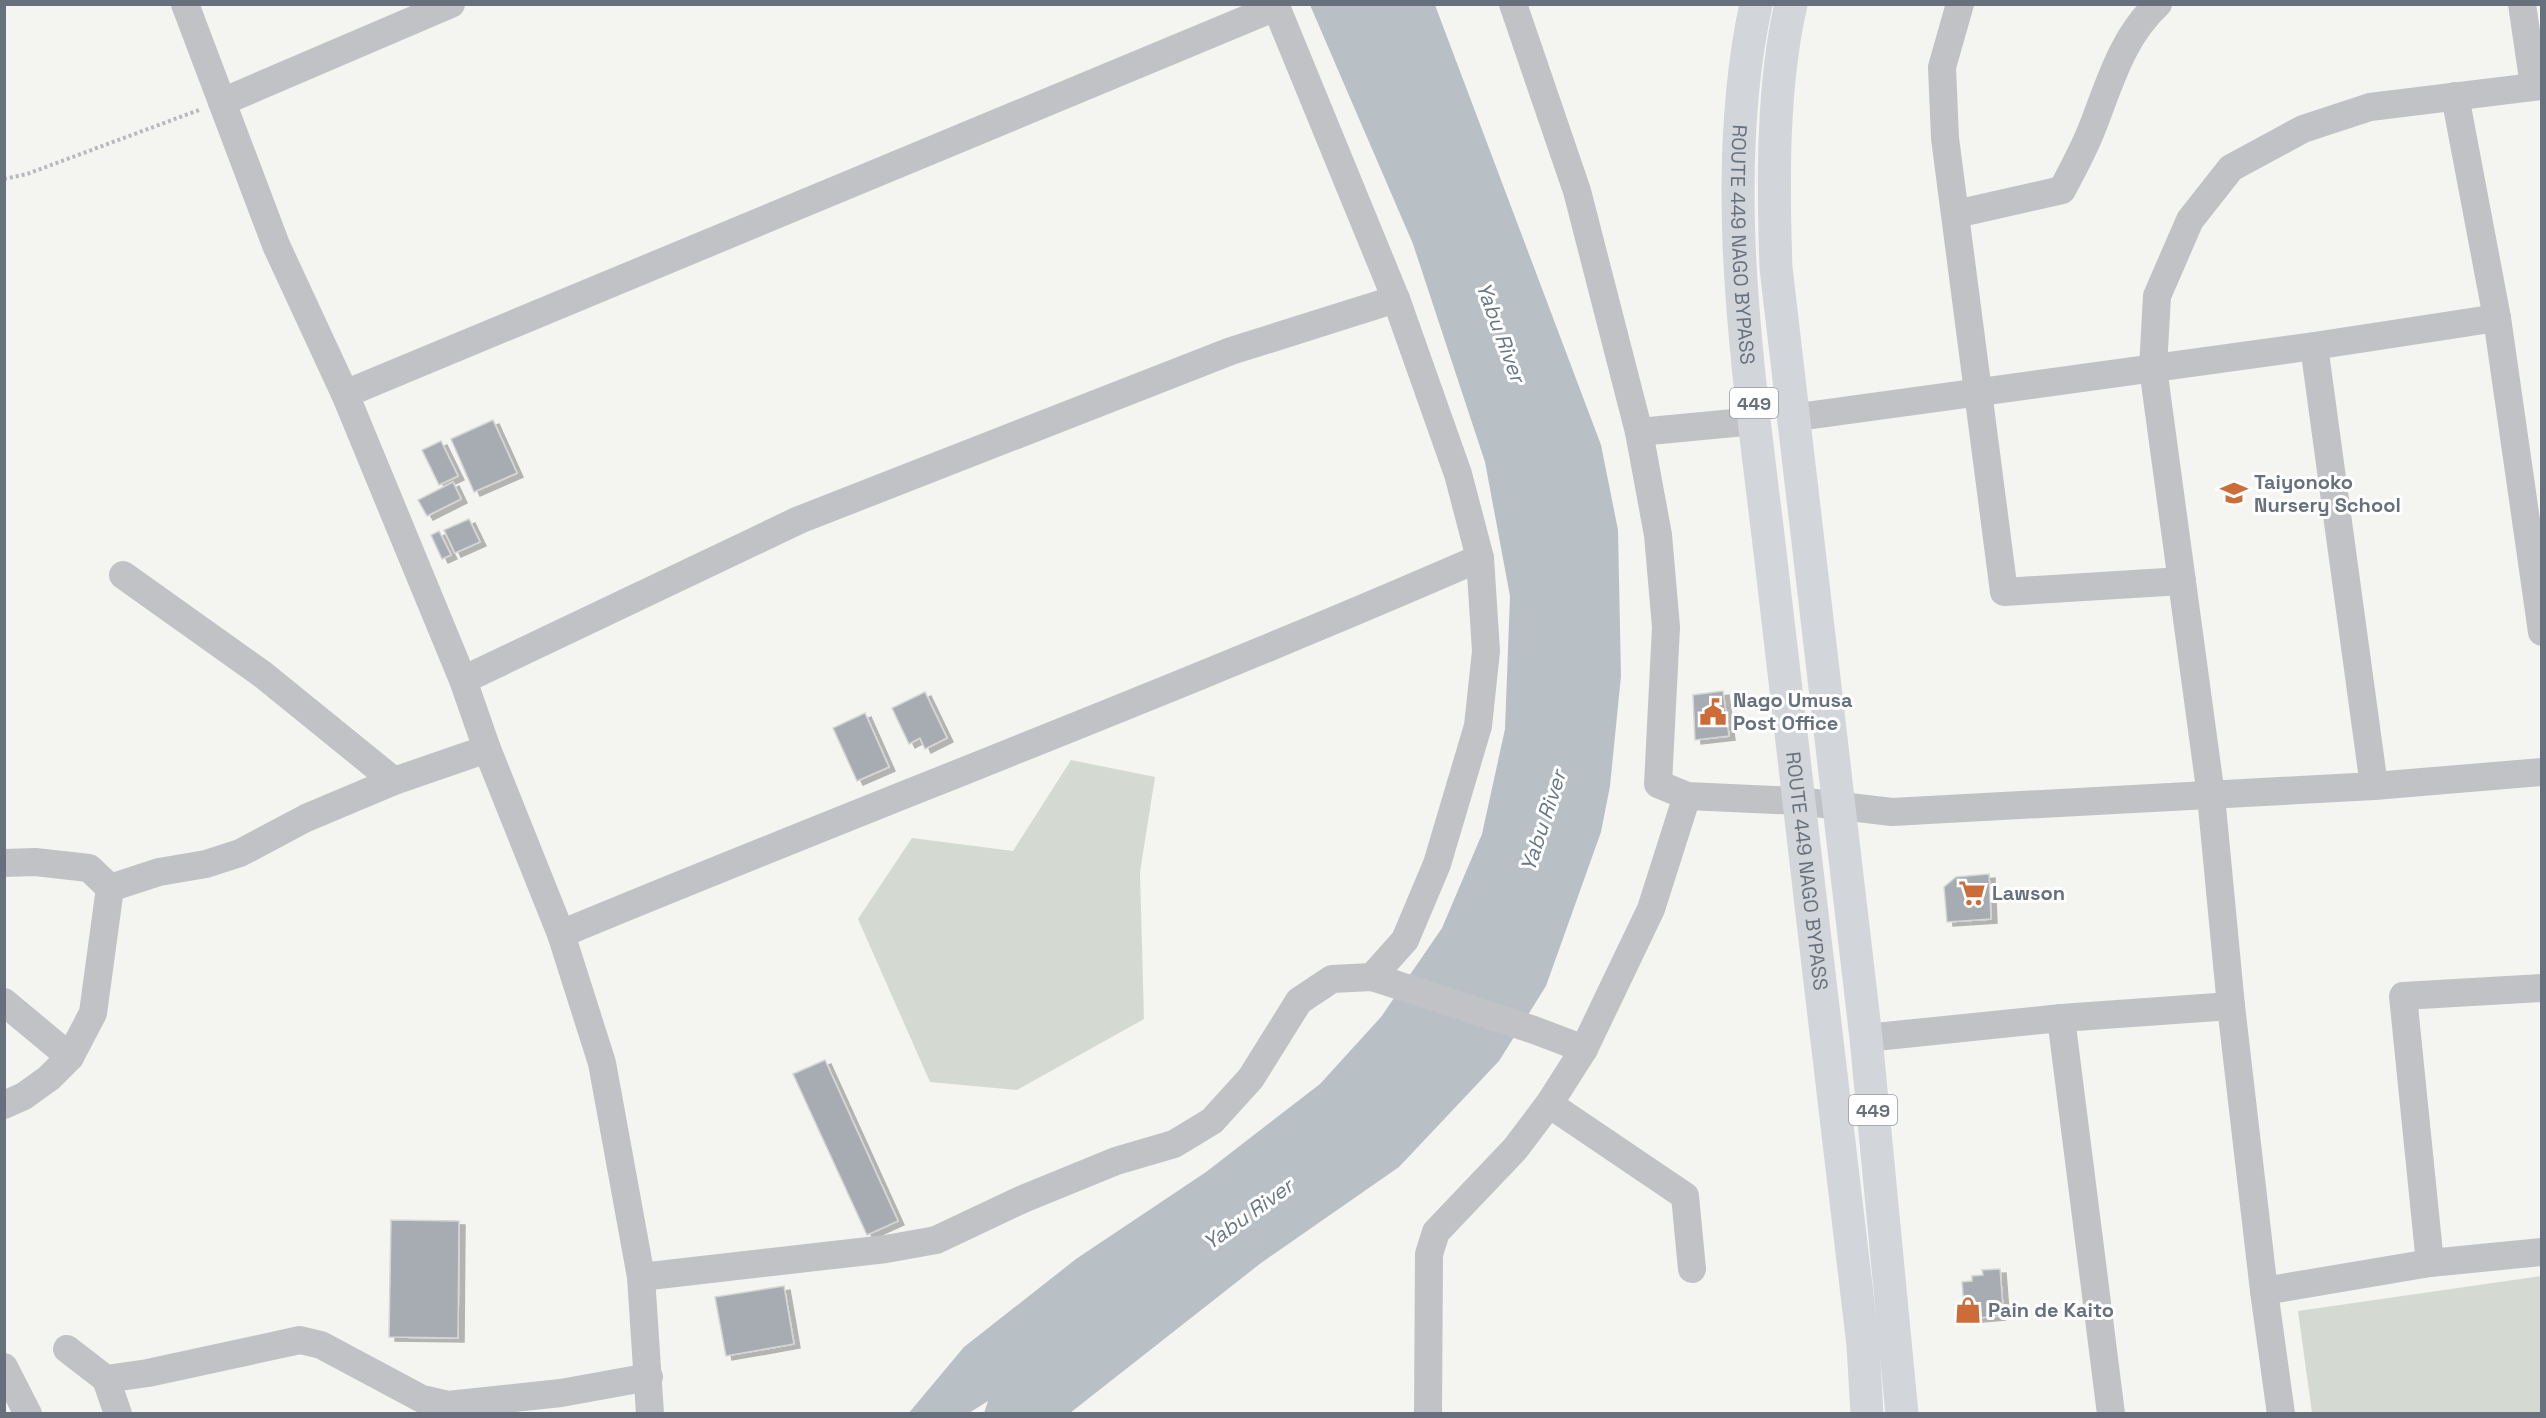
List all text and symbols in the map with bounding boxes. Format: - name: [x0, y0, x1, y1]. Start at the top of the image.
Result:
- street label: ROUTE 449 NAGO BYPASS: [1725, 124, 1761, 366]
- water label: Yabu River: [1470, 278, 1532, 388]
- road number: 449: [1730, 388, 1778, 418]
- place label: Taiyonoko Nursery School: [2254, 469, 2401, 518]
- school or university icon: Taiyonoko Nursery School: [2219, 478, 2249, 508]
- place label: Nago Umusa Post Office: [1733, 687, 1853, 736]
- public building icon: Nago Umusa Post Office: [1698, 697, 1728, 727]
- street label: ROUTE 449 NAGO BYPASS: [1780, 750, 1834, 992]
- water label: Yabu River: [1514, 765, 1573, 875]
- supermarket icon: Lawson: [1957, 878, 1987, 908]
- place label: Lawson: [1992, 880, 2065, 906]
- road number: 449: [1849, 1095, 1897, 1125]
- water label: Yabu River: [1198, 1171, 1300, 1256]
- shop icon: Pain de Kaito: [1953, 1295, 1983, 1325]
- place label: Pain de Kaito: [1988, 1297, 2114, 1323]

